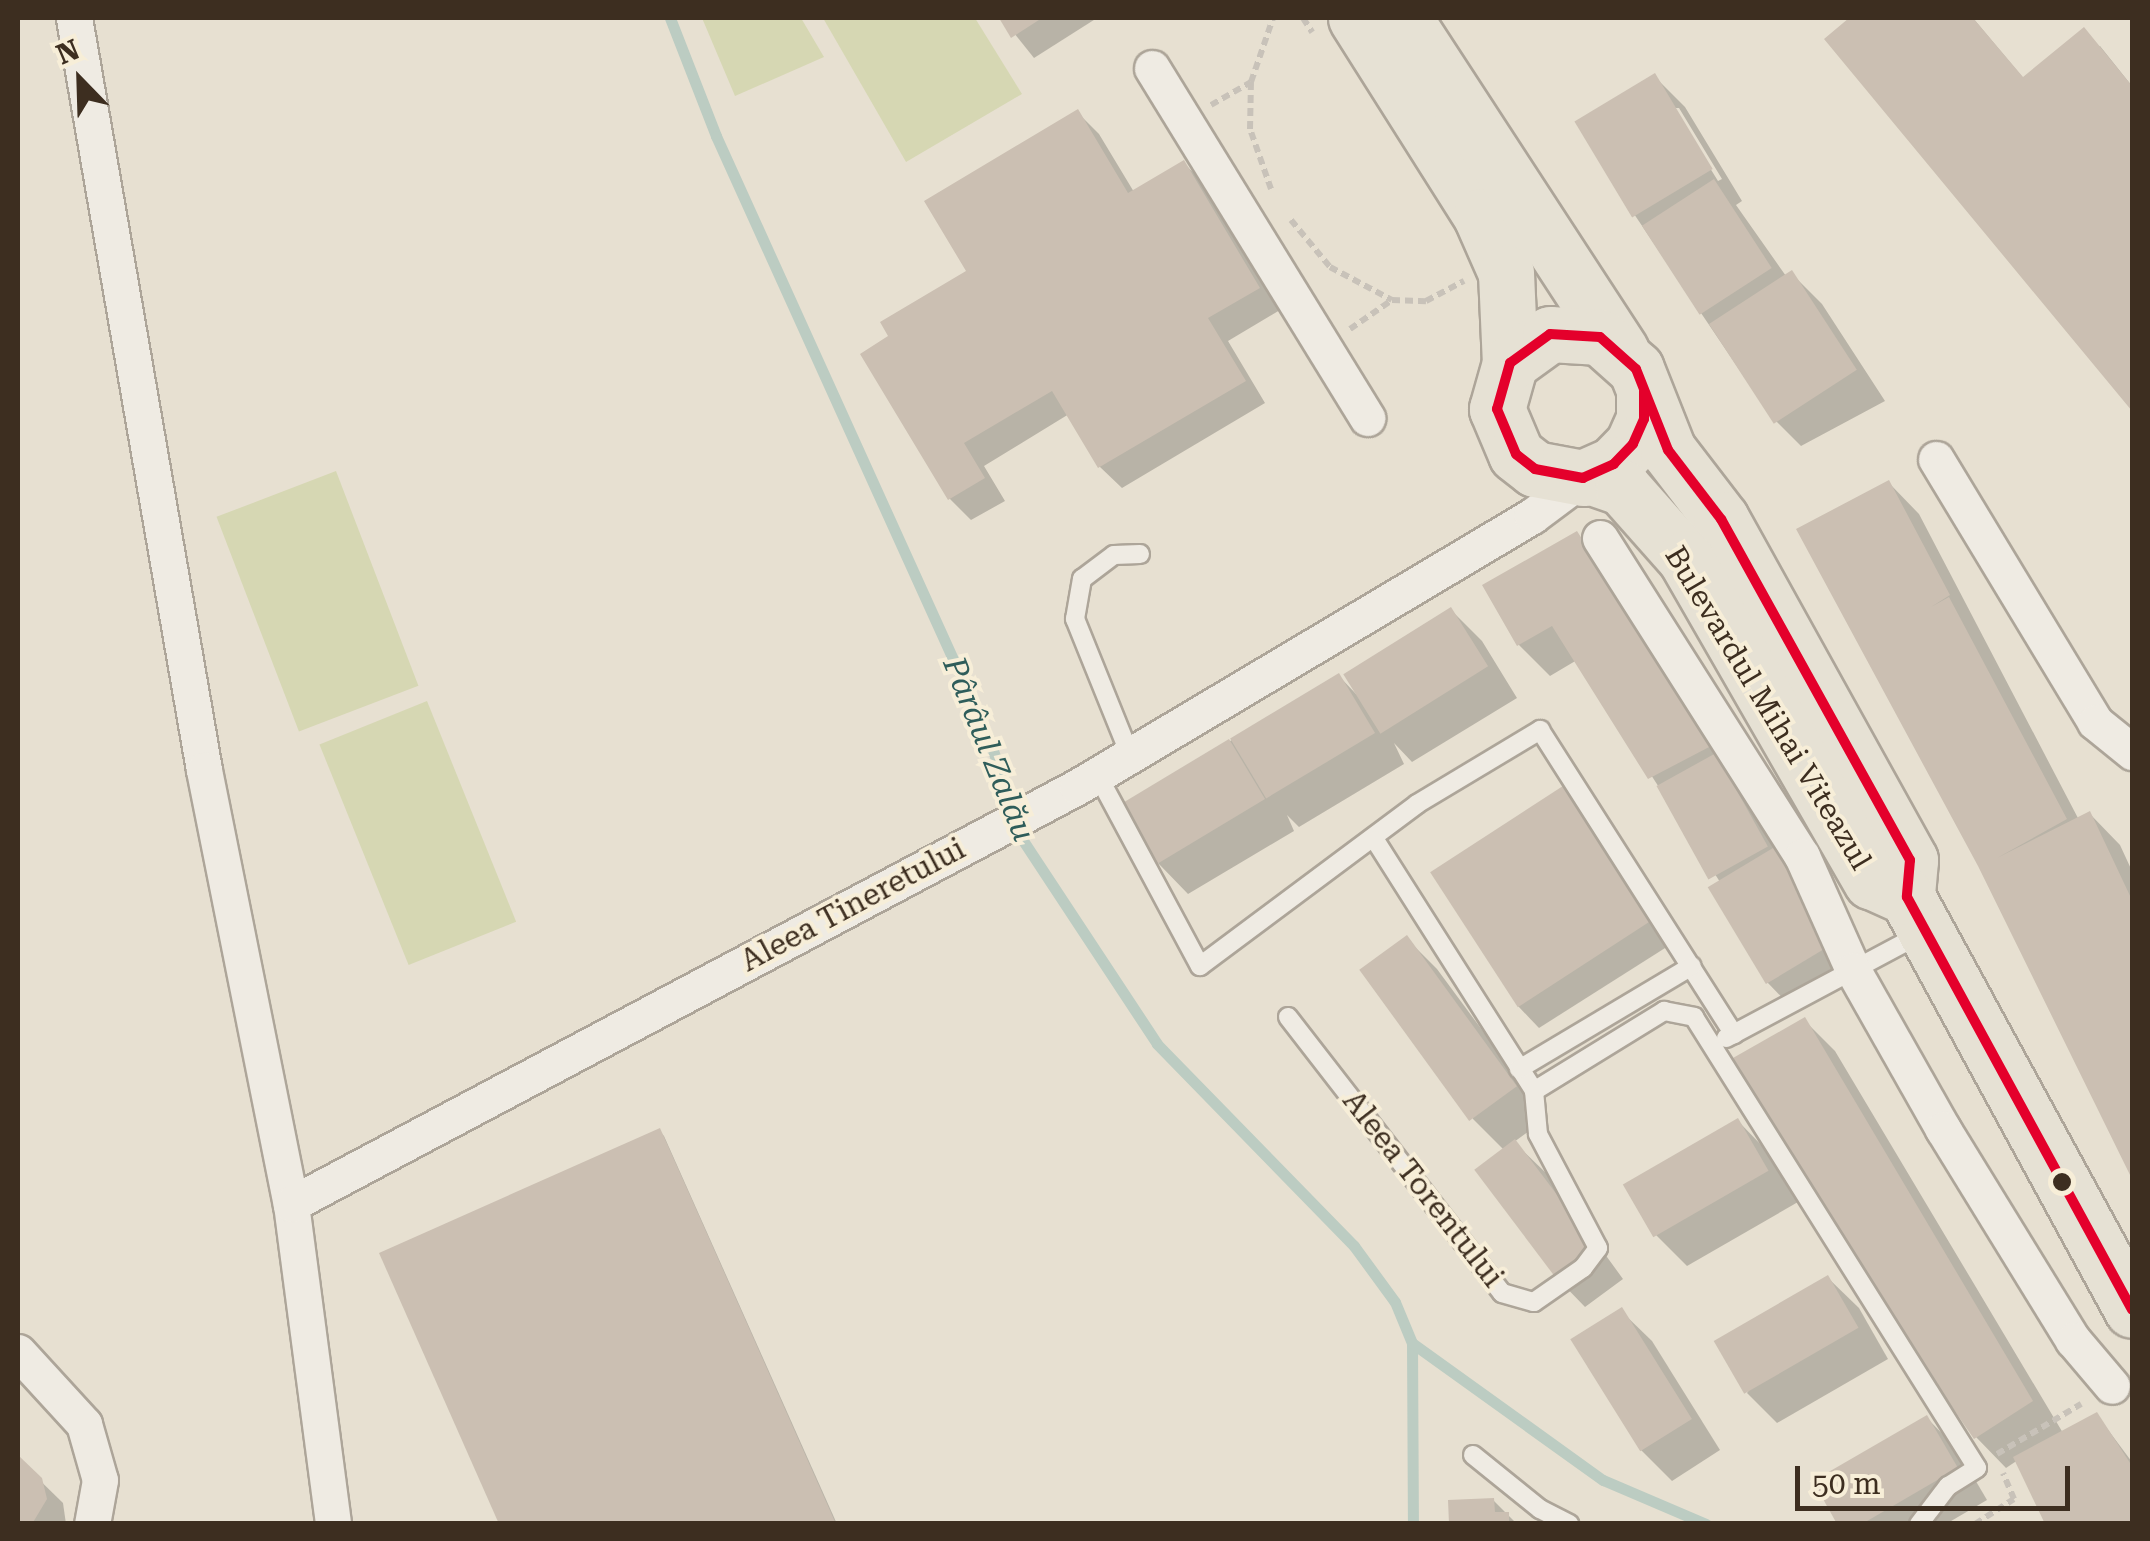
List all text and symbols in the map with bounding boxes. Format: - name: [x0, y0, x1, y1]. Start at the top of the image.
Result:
- north arrow: [30, 30, 130, 130]
- text: N: [52, 33, 84, 71]
- street label: Bulevardul Mihai Viteazul: [1657, 540, 1879, 876]
- water label: Pârâul Zalău: [935, 651, 1043, 847]
- street label: Aleea Tineretului: [735, 831, 971, 979]
- street label: Aleea Torentului: [1335, 1084, 1511, 1294]
- unlabelled marker: [2052, 1172, 2072, 1192]
- scale bar: [1800, 1446, 2075, 1508]
- text: 50 m: [1812, 1466, 1881, 1501]

